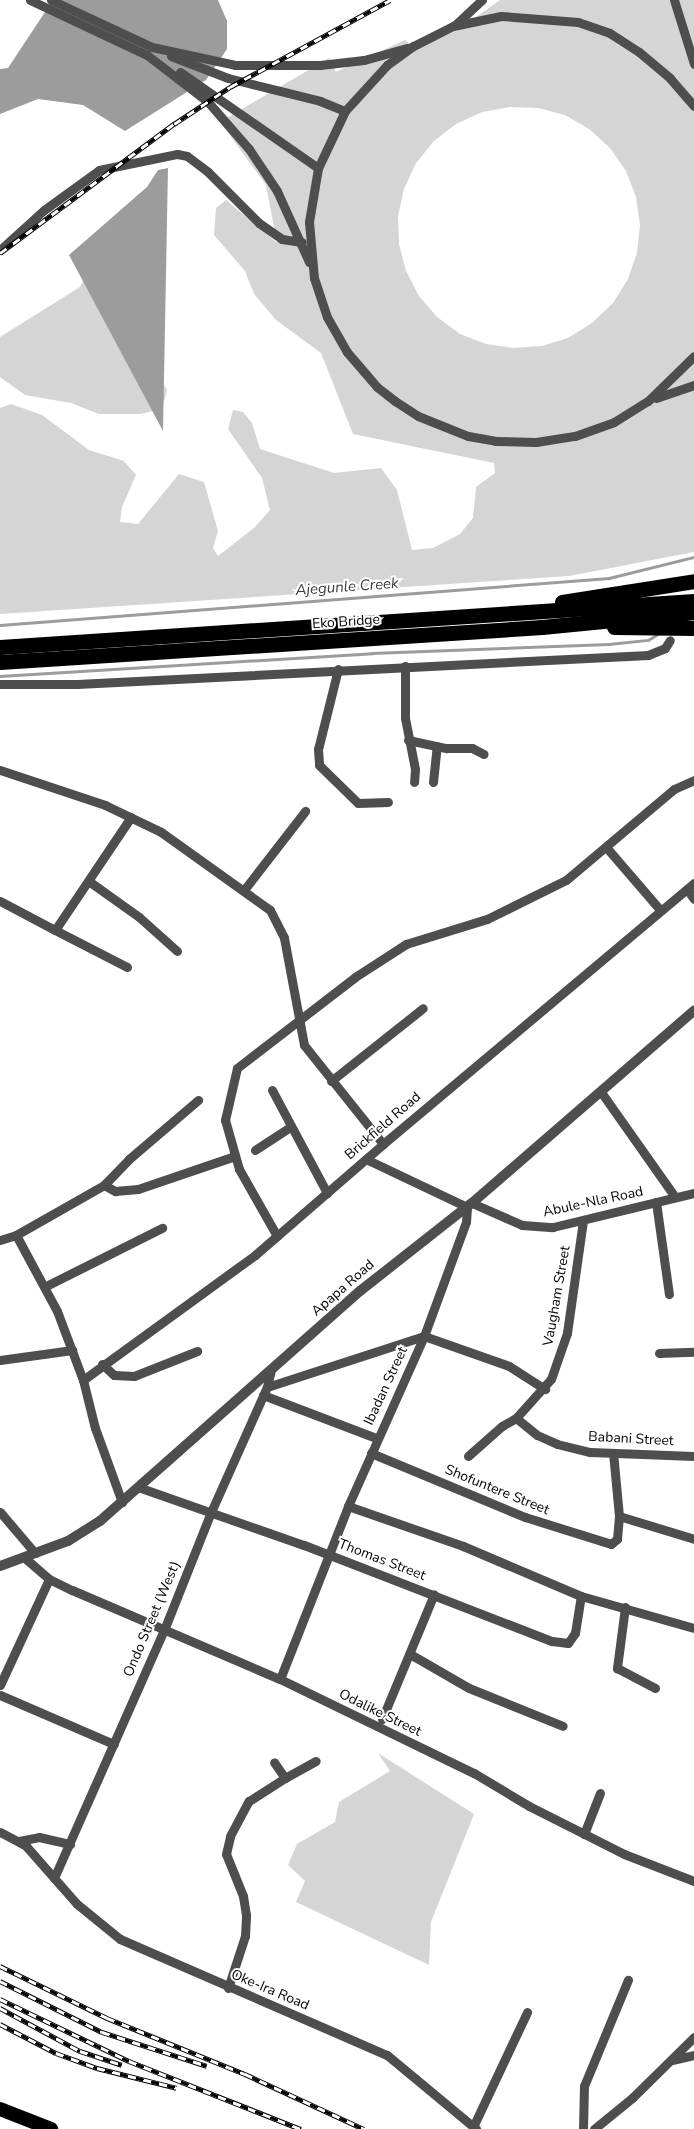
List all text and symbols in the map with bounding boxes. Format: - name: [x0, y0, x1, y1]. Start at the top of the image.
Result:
- water label: Ajegunle Creek: [295, 574, 399, 600]
- street label: Eko Bridge: [312, 611, 380, 633]
- street label: Brickfield Road: [342, 1089, 424, 1163]
- street label: Abule-Nla Road: [541, 1183, 645, 1221]
- street label: Vaugham Street: [540, 1245, 574, 1347]
- street label: Apapa Road: [308, 1256, 378, 1320]
- street label: Ibadan Street: [361, 1344, 411, 1428]
- street label: Babani Street: [588, 1428, 674, 1450]
- street label: Shofuntere Street: [442, 1461, 552, 1519]
- street label: Thomas Street: [336, 1536, 428, 1584]
- street label: Ondo Street (West): [120, 1559, 184, 1679]
- street label: Odalike Street: [336, 1686, 424, 1740]
- street label: Oke-Ira Road: [228, 1966, 312, 2014]

